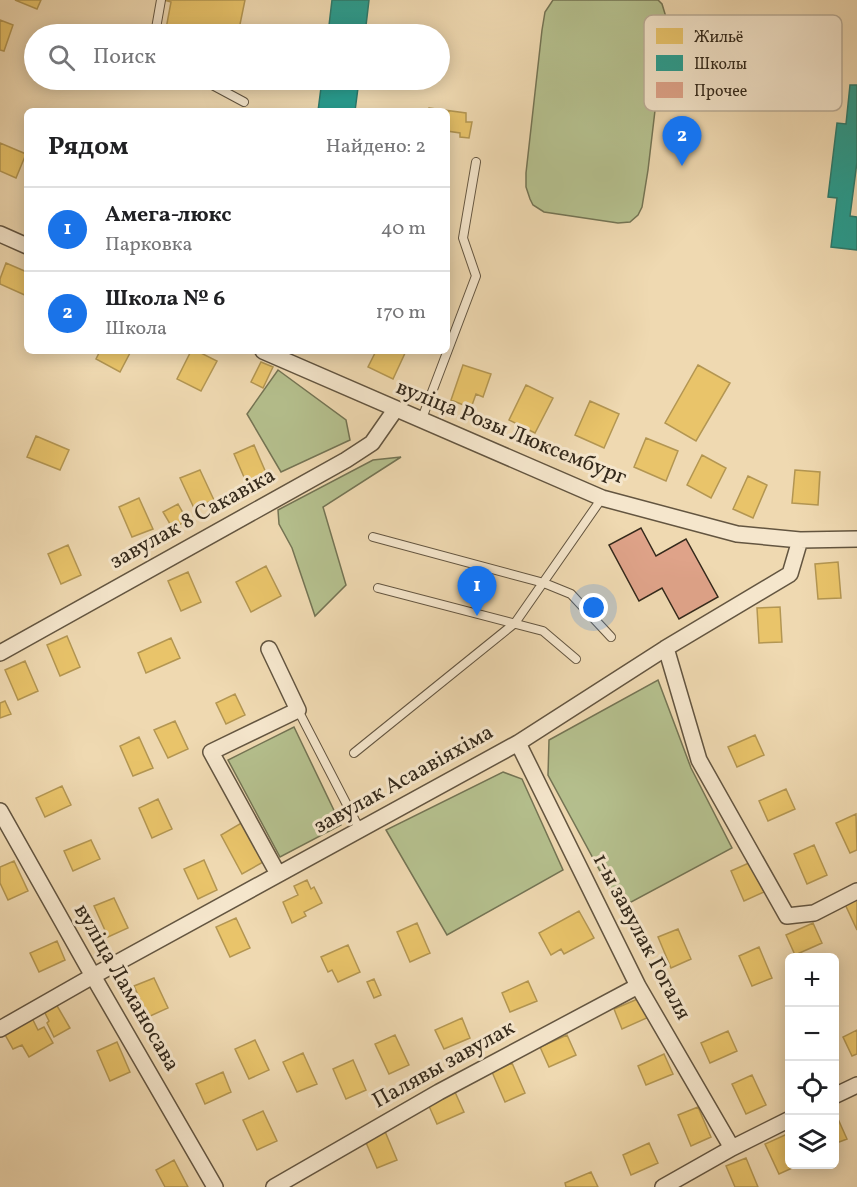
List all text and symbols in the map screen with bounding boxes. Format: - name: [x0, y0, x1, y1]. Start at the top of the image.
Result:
- legend: [644, 15, 842, 111]
- search box: [24, 24, 450, 90]
- text: Жильё: [694, 27, 743, 49]
- icon: search: [45, 41, 78, 74]
- text: Поиск: [93, 42, 156, 73]
- text: Школы: [694, 54, 747, 76]
- text: Прочее: [694, 81, 747, 103]
- pin: 2: [662, 116, 702, 166]
- text: Рядом: [48, 129, 128, 165]
- text: Найдено: 2: [326, 133, 426, 161]
- text: Амега-люкс: [105, 200, 232, 231]
- text: 1: [63, 215, 72, 243]
- text: 40 m: [381, 215, 426, 243]
- text: Парковка: [105, 231, 192, 259]
- text: Школа № 6: [105, 284, 225, 315]
- text: 2: [62, 299, 73, 327]
- text: 170 m: [376, 299, 426, 327]
- text: Школа: [105, 315, 167, 343]
- street label: вуліца Розы Люксембург: [391, 372, 631, 494]
- street label: завулак 8 Сакавіка: [105, 461, 282, 577]
- pin: 1: [458, 566, 496, 616]
- your location: [579, 593, 608, 622]
- street label: завулак Асаавіяхіма: [308, 718, 500, 842]
- street label: 1-ы завулак Гогаля: [584, 848, 698, 1026]
- street label: вуліца Ламаносава: [65, 898, 187, 1078]
- map controls: [785, 953, 839, 1169]
- button: +: [785, 953, 839, 1007]
- button: −: [785, 1007, 839, 1061]
- street label: Палявы завулак: [367, 1013, 521, 1117]
- button: locate: [785, 1061, 839, 1115]
- button: layers: [785, 1115, 839, 1169]

